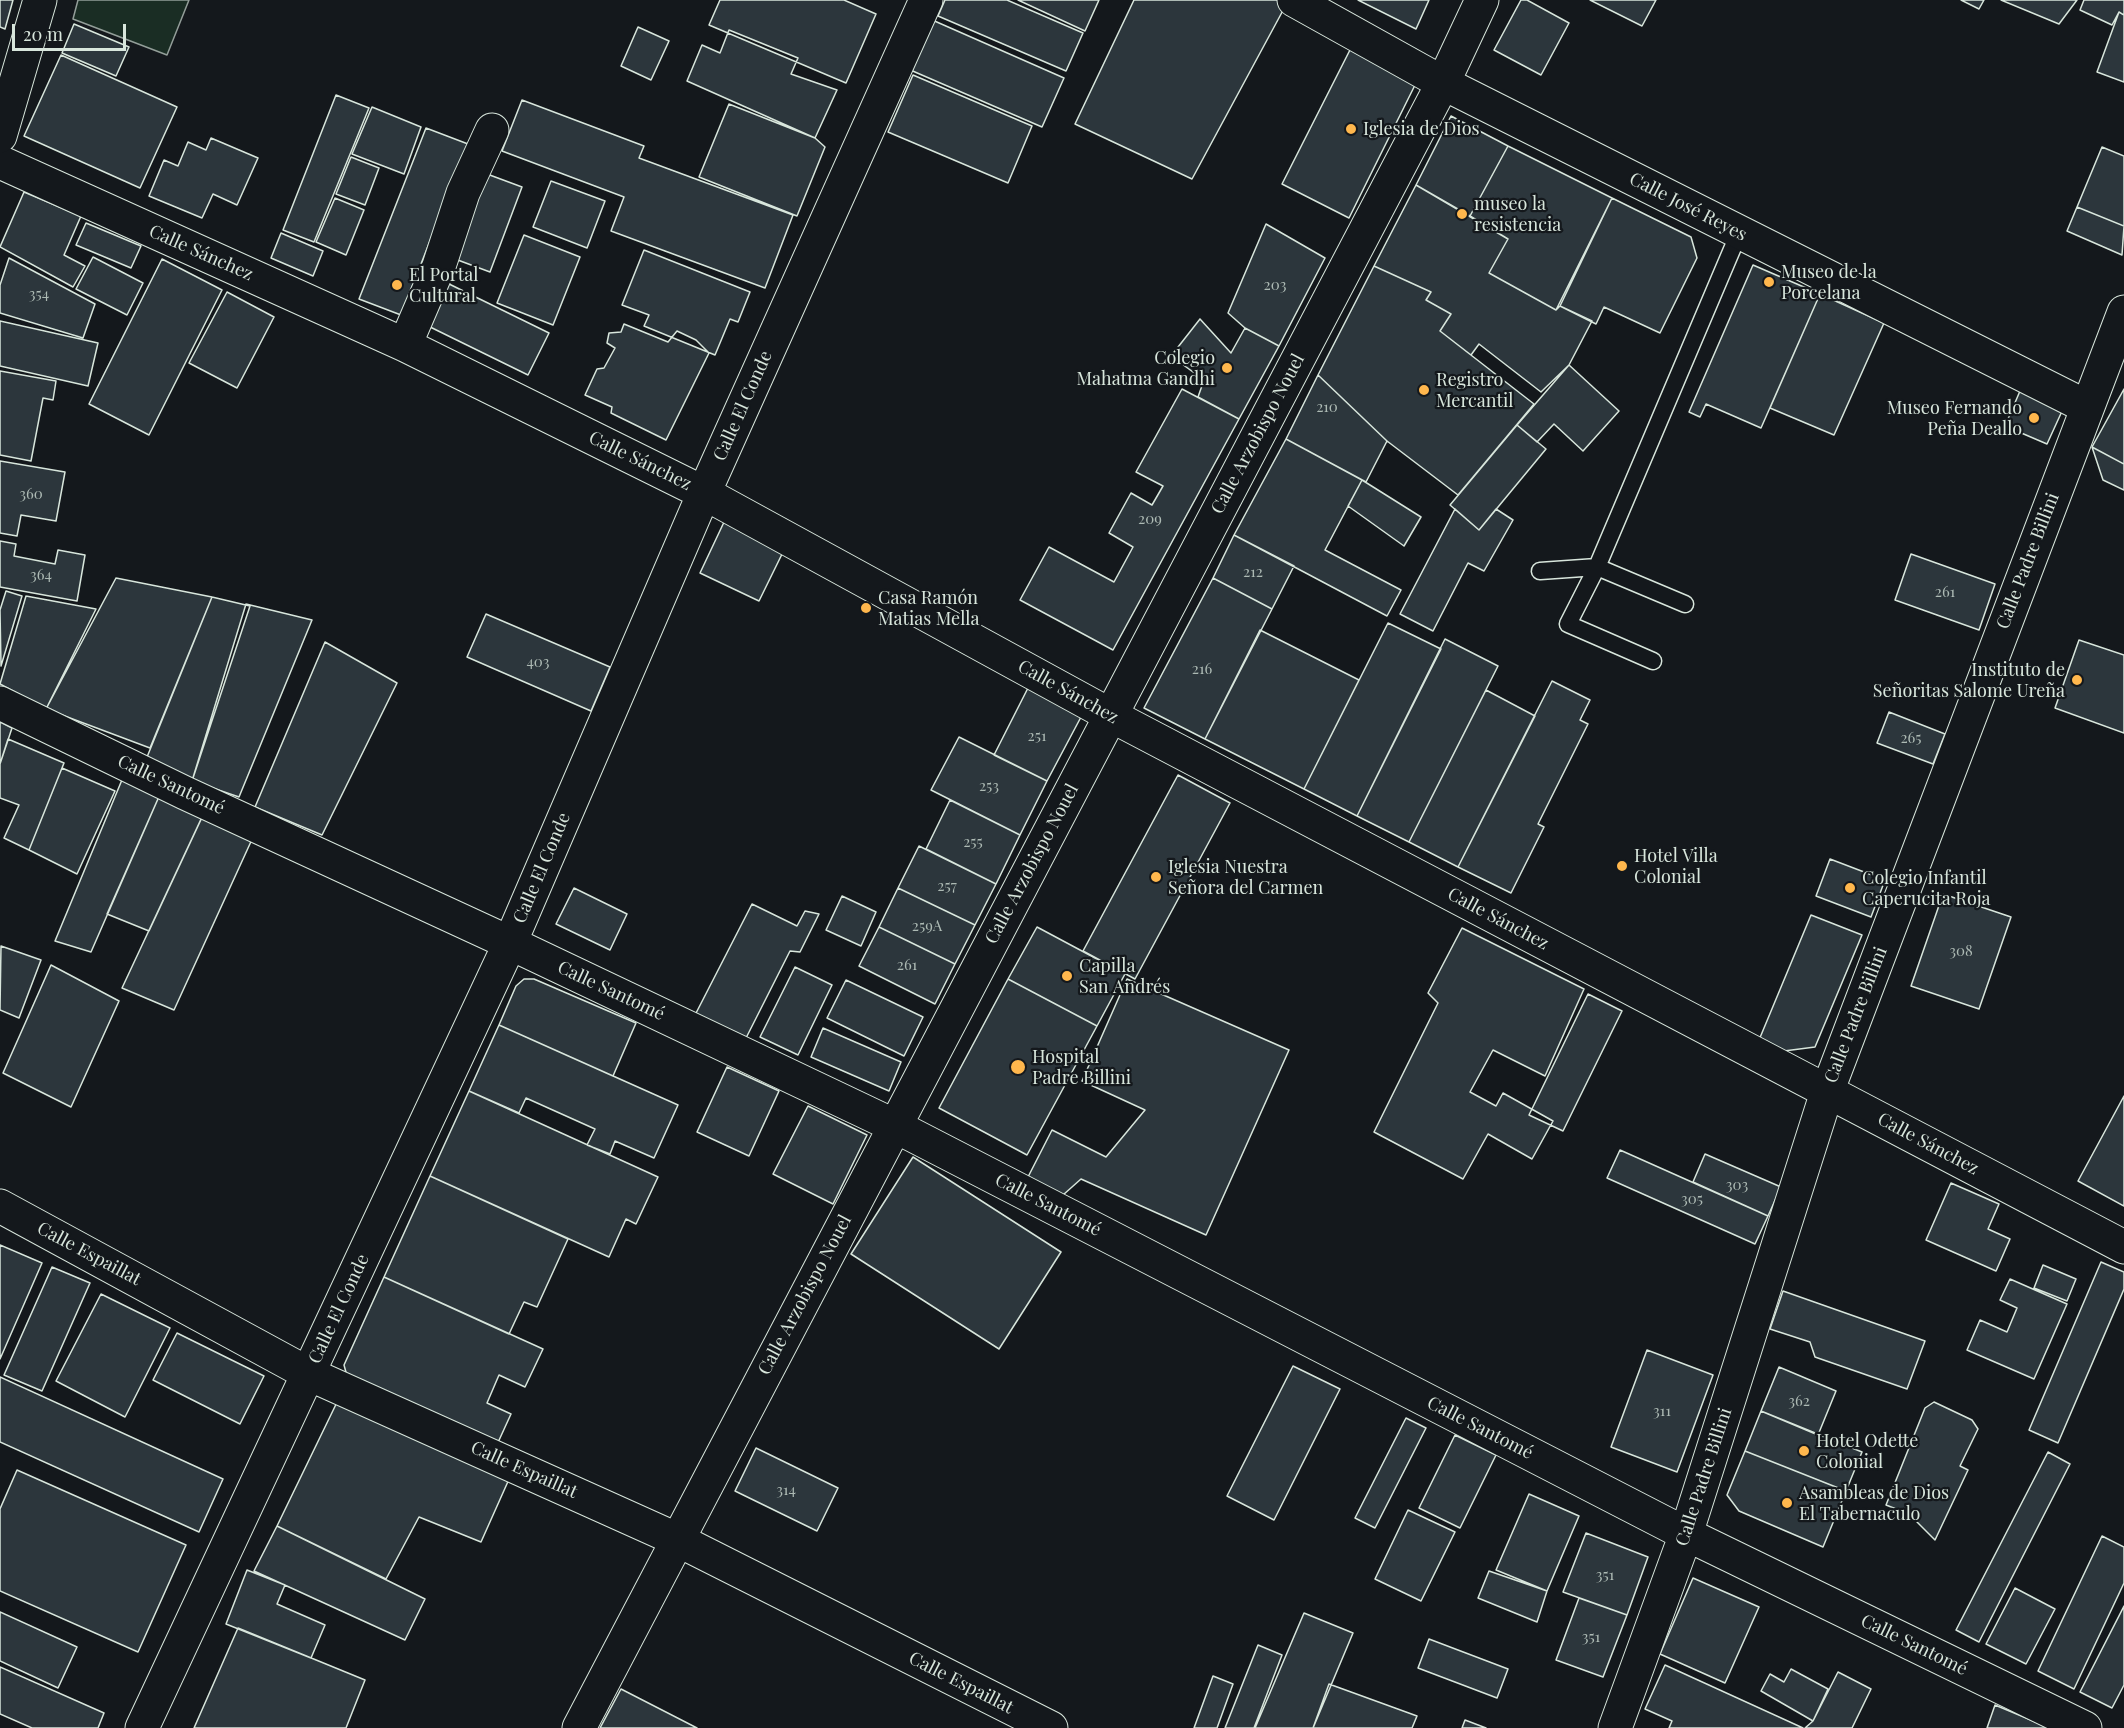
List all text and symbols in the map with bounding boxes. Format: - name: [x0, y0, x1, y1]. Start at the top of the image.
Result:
- scale bar: [15, 12, 129, 50]
- text: 20 m: [23, 22, 63, 46]
- place label: Iglesia de Dios: [1363, 118, 1480, 140]
- marker: Iglesia de Dios: [1344, 122, 1358, 136]
- street label: Calle José Reyes: [1626, 168, 1750, 246]
- place label: museo la resistencia: [1474, 193, 1561, 236]
- marker: museo la resistencia: [1455, 207, 1469, 221]
- street label: Calle Sánchez: [146, 220, 256, 286]
- place label: Museo de la Porcelana: [1781, 261, 1877, 304]
- place label: El Portal Cultural: [409, 264, 478, 306]
- marker: Museo de la Porcelana: [1762, 275, 1776, 289]
- house number: 203: [1264, 276, 1286, 294]
- marker: El Portal Cultural: [390, 278, 404, 292]
- house number: 354: [29, 285, 49, 303]
- place label: Colegio Mahatma Gandhi: [1077, 347, 1215, 389]
- street label: Calle El Conde: [709, 348, 777, 464]
- street label: Calle Arzobispo Nouel: [1207, 350, 1309, 518]
- marker: Colegio Mahatma Gandhi: [1220, 361, 1234, 375]
- place label: Registro Mercantil: [1436, 369, 1513, 412]
- marker: Registro Mercantil: [1417, 383, 1431, 397]
- place label: Museo Fernando Peña Deallo: [1887, 397, 2022, 440]
- house number: 210: [1316, 398, 1338, 416]
- marker: Museo Fernando Peña Deallo: [2027, 411, 2041, 425]
- street label: Calle Sánchez: [585, 427, 695, 495]
- house number: 360: [19, 485, 43, 503]
- street label: Calle Padre Billini: [1992, 490, 2064, 632]
- house number: 209: [1138, 510, 1162, 528]
- house number: 212: [1243, 563, 1263, 581]
- house number: 364: [30, 566, 52, 584]
- house number: 261: [1935, 583, 1955, 601]
- place label: Casa Ramón Matias Mella: [878, 587, 979, 630]
- marker: Casa Ramón Matias Mella: [859, 601, 873, 615]
- house number: 403: [526, 653, 550, 671]
- street label: Calle Sánchez: [1014, 656, 1122, 728]
- place label: Instituto de Señoritas Salome Ureña: [1873, 659, 2065, 702]
- house number: 216: [1192, 660, 1212, 678]
- marker: Instituto de Señoritas Salome Ureña: [2070, 673, 2084, 687]
- house number: 251: [1028, 727, 1046, 745]
- house number: 265: [1900, 729, 1922, 747]
- street label: Calle Santomé: [114, 751, 228, 819]
- house number: 253: [979, 777, 999, 795]
- street label: Calle Arzobispo Nouel: [981, 780, 1083, 948]
- street label: Calle El Conde: [509, 809, 575, 927]
- house number: 255: [963, 833, 983, 851]
- place label: Hotel Villa Colonial: [1634, 845, 1718, 888]
- place label: Iglesia Nuestra Señora del Carmen: [1168, 856, 1323, 898]
- marker: Hotel Villa Colonial: [1615, 859, 1629, 873]
- place label: Colegio Infantil Caperucita Roja: [1862, 867, 1991, 910]
- marker: Iglesia Nuestra Señora del Carmen: [1149, 870, 1163, 884]
- house number: 257: [937, 877, 957, 895]
- marker: Colegio Infantil Caperucita Roja: [1843, 881, 1857, 895]
- street label: Calle Sánchez: [1444, 883, 1552, 955]
- house number: 259A: [912, 917, 942, 935]
- house number: 308: [1949, 942, 1973, 960]
- street label: Calle Padre Billini: [1820, 944, 1892, 1086]
- place label: Capilla San Andrés: [1079, 955, 1170, 998]
- house number: 261: [897, 956, 917, 974]
- street label: Calle Santomé: [554, 957, 668, 1025]
- marker: Capilla San Andrés: [1060, 969, 1074, 983]
- place label: Hospital Padre Billini: [1032, 1046, 1131, 1088]
- marker: Hospital Padre Billini: [1009, 1058, 1027, 1076]
- street label: Calle Sánchez: [1874, 1108, 1982, 1180]
- street label: Calle Santomé: [992, 1169, 1104, 1241]
- house number: 303: [1726, 1176, 1748, 1194]
- house number: 305: [1681, 1190, 1703, 1208]
- street label: Calle Arzobispo Nouel: [754, 1211, 856, 1379]
- street label: Calle Espaillat: [33, 1218, 145, 1290]
- street label: Calle El Conde: [304, 1251, 374, 1367]
- street label: Calle Santomé: [1424, 1392, 1536, 1464]
- house number: 362: [1788, 1392, 1810, 1410]
- house number: 311: [1653, 1402, 1671, 1420]
- street label: Calle Padre Billini: [1671, 1405, 1737, 1549]
- place label: Hotel Odette Colonial: [1816, 1430, 1918, 1472]
- street label: Calle Espaillat: [467, 1437, 581, 1503]
- marker: Hotel Odette Colonial: [1797, 1444, 1811, 1458]
- house number: 314: [776, 1481, 796, 1499]
- place label: Asambleas de Dios El Tabernaculo: [1799, 1482, 1949, 1524]
- marker: Asambleas de Dios El Tabernaculo: [1780, 1496, 1794, 1510]
- house number: 351: [1596, 1566, 1614, 1584]
- street label: Calle Santomé: [1857, 1610, 1971, 1680]
- house number: 351: [1582, 1628, 1600, 1646]
- street label: Calle Espaillat: [905, 1647, 1017, 1719]

